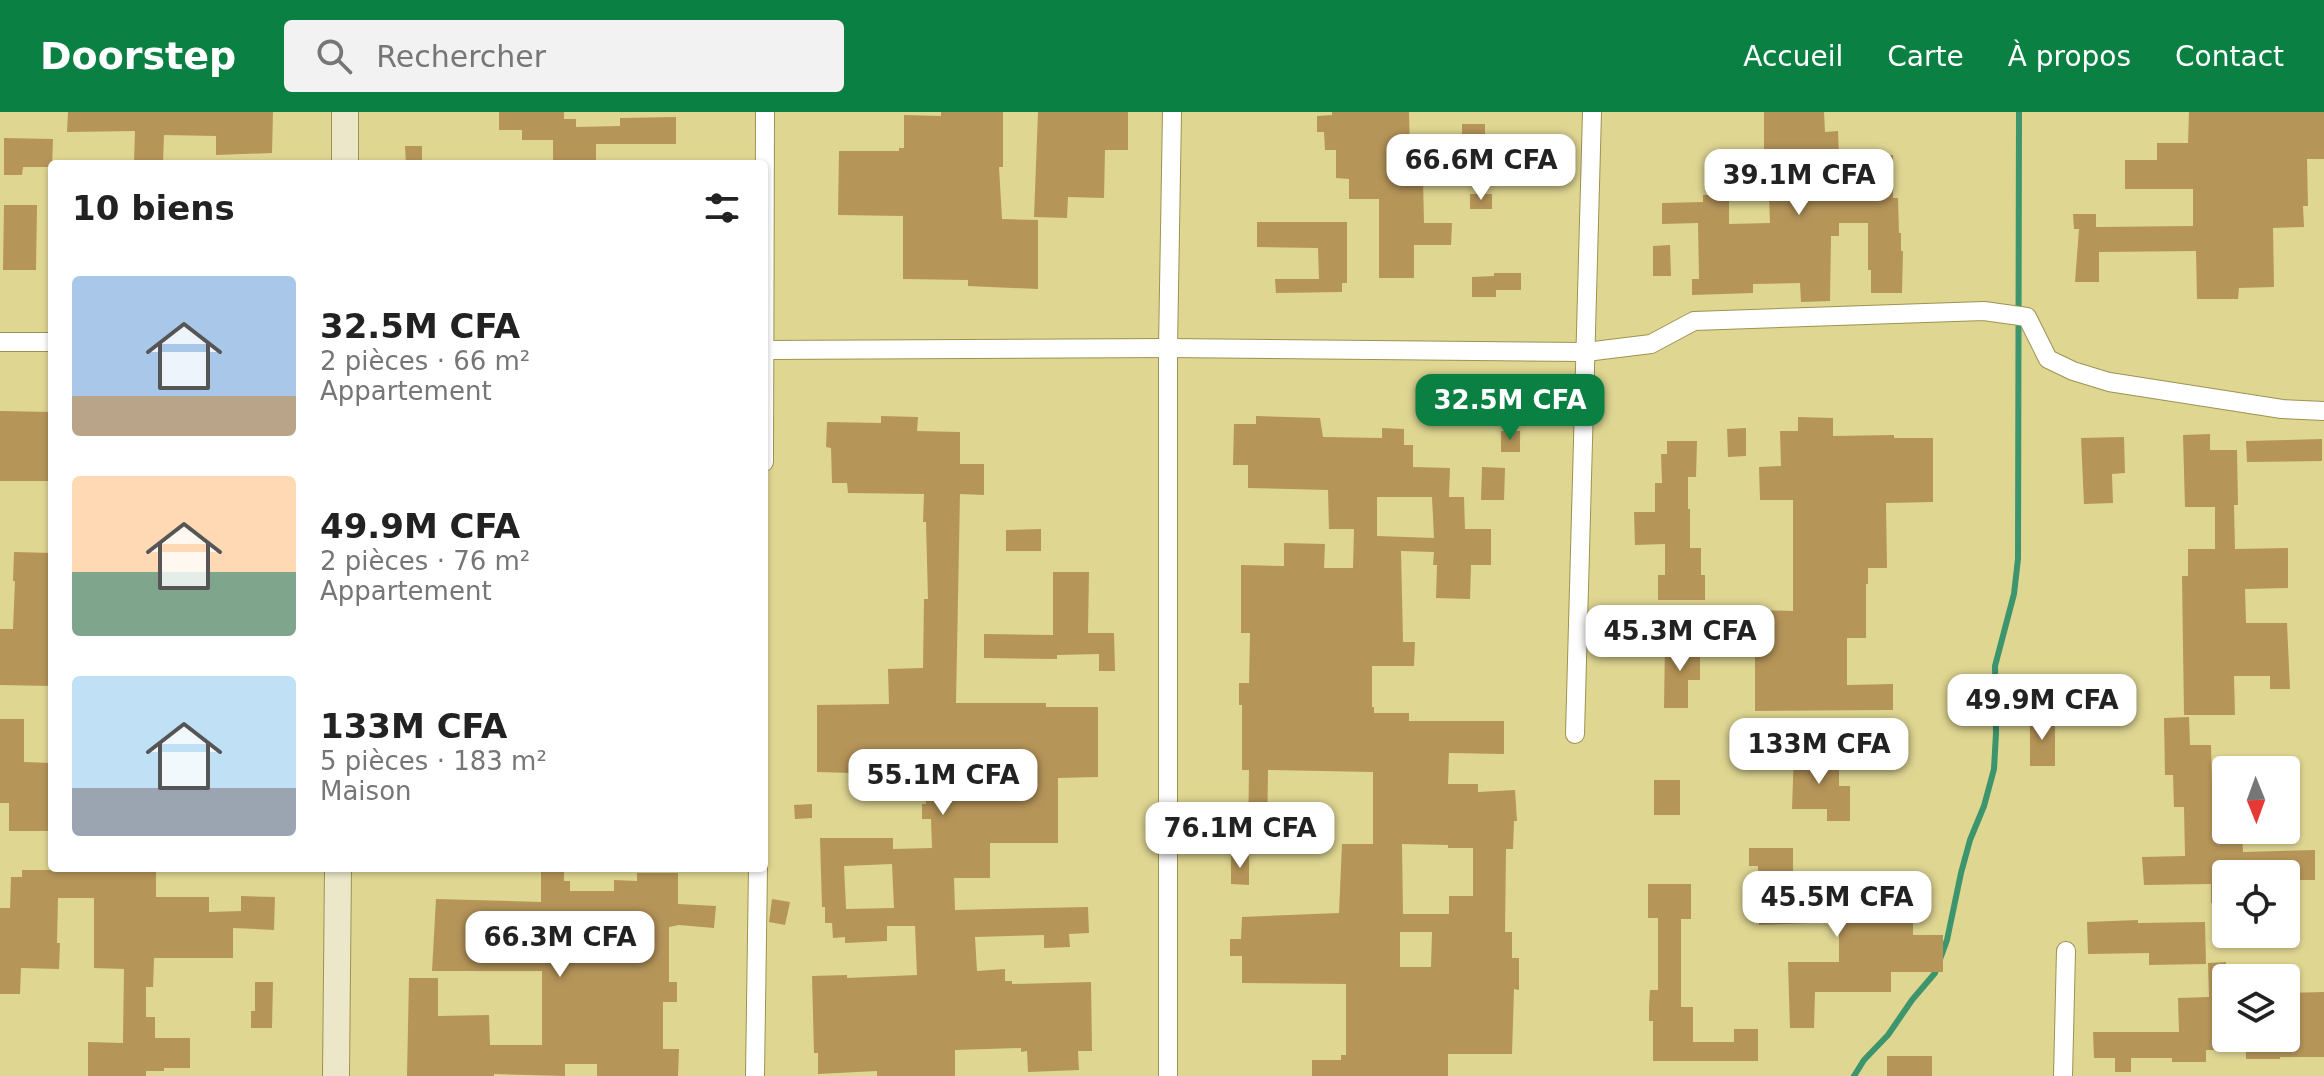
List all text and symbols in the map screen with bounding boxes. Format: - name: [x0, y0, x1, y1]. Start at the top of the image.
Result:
- search box: [284, 20, 844, 92]
- text: Doorstep: [40, 34, 236, 78]
- icon: search: [312, 34, 356, 78]
- text: Rechercher: [376, 39, 546, 74]
- text: Accueil: [1743, 40, 1843, 73]
- text: Carte: [1887, 40, 1964, 73]
- text: À propos: [2008, 40, 2131, 73]
- text: Contact: [2175, 40, 2284, 73]
- pin: 66.6M CFA: [1389, 134, 1573, 202]
- text: 66.6M CFA: [1404, 145, 1558, 175]
- pin: 39.1M CFA: [1707, 149, 1891, 217]
- text: 39.1M CFA: [1722, 160, 1876, 190]
- icon: filters: [700, 186, 744, 230]
- text: 10 biens: [72, 188, 235, 228]
- text: 32.5M CFA: [320, 306, 520, 346]
- icon: home: [136, 308, 232, 404]
- text: 2 pièces · 66 m²: [320, 346, 530, 376]
- pin: 32.5M CFA: [1418, 374, 1602, 442]
- text: Appartement: [320, 376, 492, 406]
- text: 32.5M CFA: [1433, 385, 1587, 415]
- text: 49.9M CFA: [320, 506, 520, 546]
- icon: home: [136, 508, 232, 604]
- text: 2 pièces · 76 m²: [320, 546, 530, 576]
- text: Appartement: [320, 576, 492, 606]
- pin: 45.3M CFA: [1588, 605, 1772, 673]
- text: 45.3M CFA: [1603, 616, 1757, 646]
- pin: 49.9M CFA: [1950, 674, 2134, 742]
- text: 49.9M CFA: [1965, 685, 2119, 715]
- text: 133M CFA: [320, 706, 507, 746]
- icon: home: [136, 708, 232, 804]
- pin: 133M CFA: [1736, 718, 1902, 786]
- text: 133M CFA: [1747, 729, 1891, 759]
- text: 5 pièces · 183 m²: [320, 746, 547, 776]
- pin: 55.1M CFA: [851, 749, 1035, 817]
- north arrow: [2212, 756, 2300, 844]
- map controls: [2212, 756, 2300, 1052]
- text: 55.1M CFA: [866, 760, 1020, 790]
- text: Maison: [320, 776, 412, 806]
- pin: 76.1M CFA: [1148, 802, 1332, 870]
- text: 76.1M CFA: [1163, 813, 1317, 843]
- button: locate: [2212, 860, 2300, 948]
- pin: 45.5M CFA: [1745, 871, 1929, 939]
- text: 45.5M CFA: [1760, 882, 1914, 912]
- pin: 66.3M CFA: [468, 911, 652, 979]
- text: 66.3M CFA: [483, 922, 637, 952]
- button: layers: [2212, 964, 2300, 1052]

